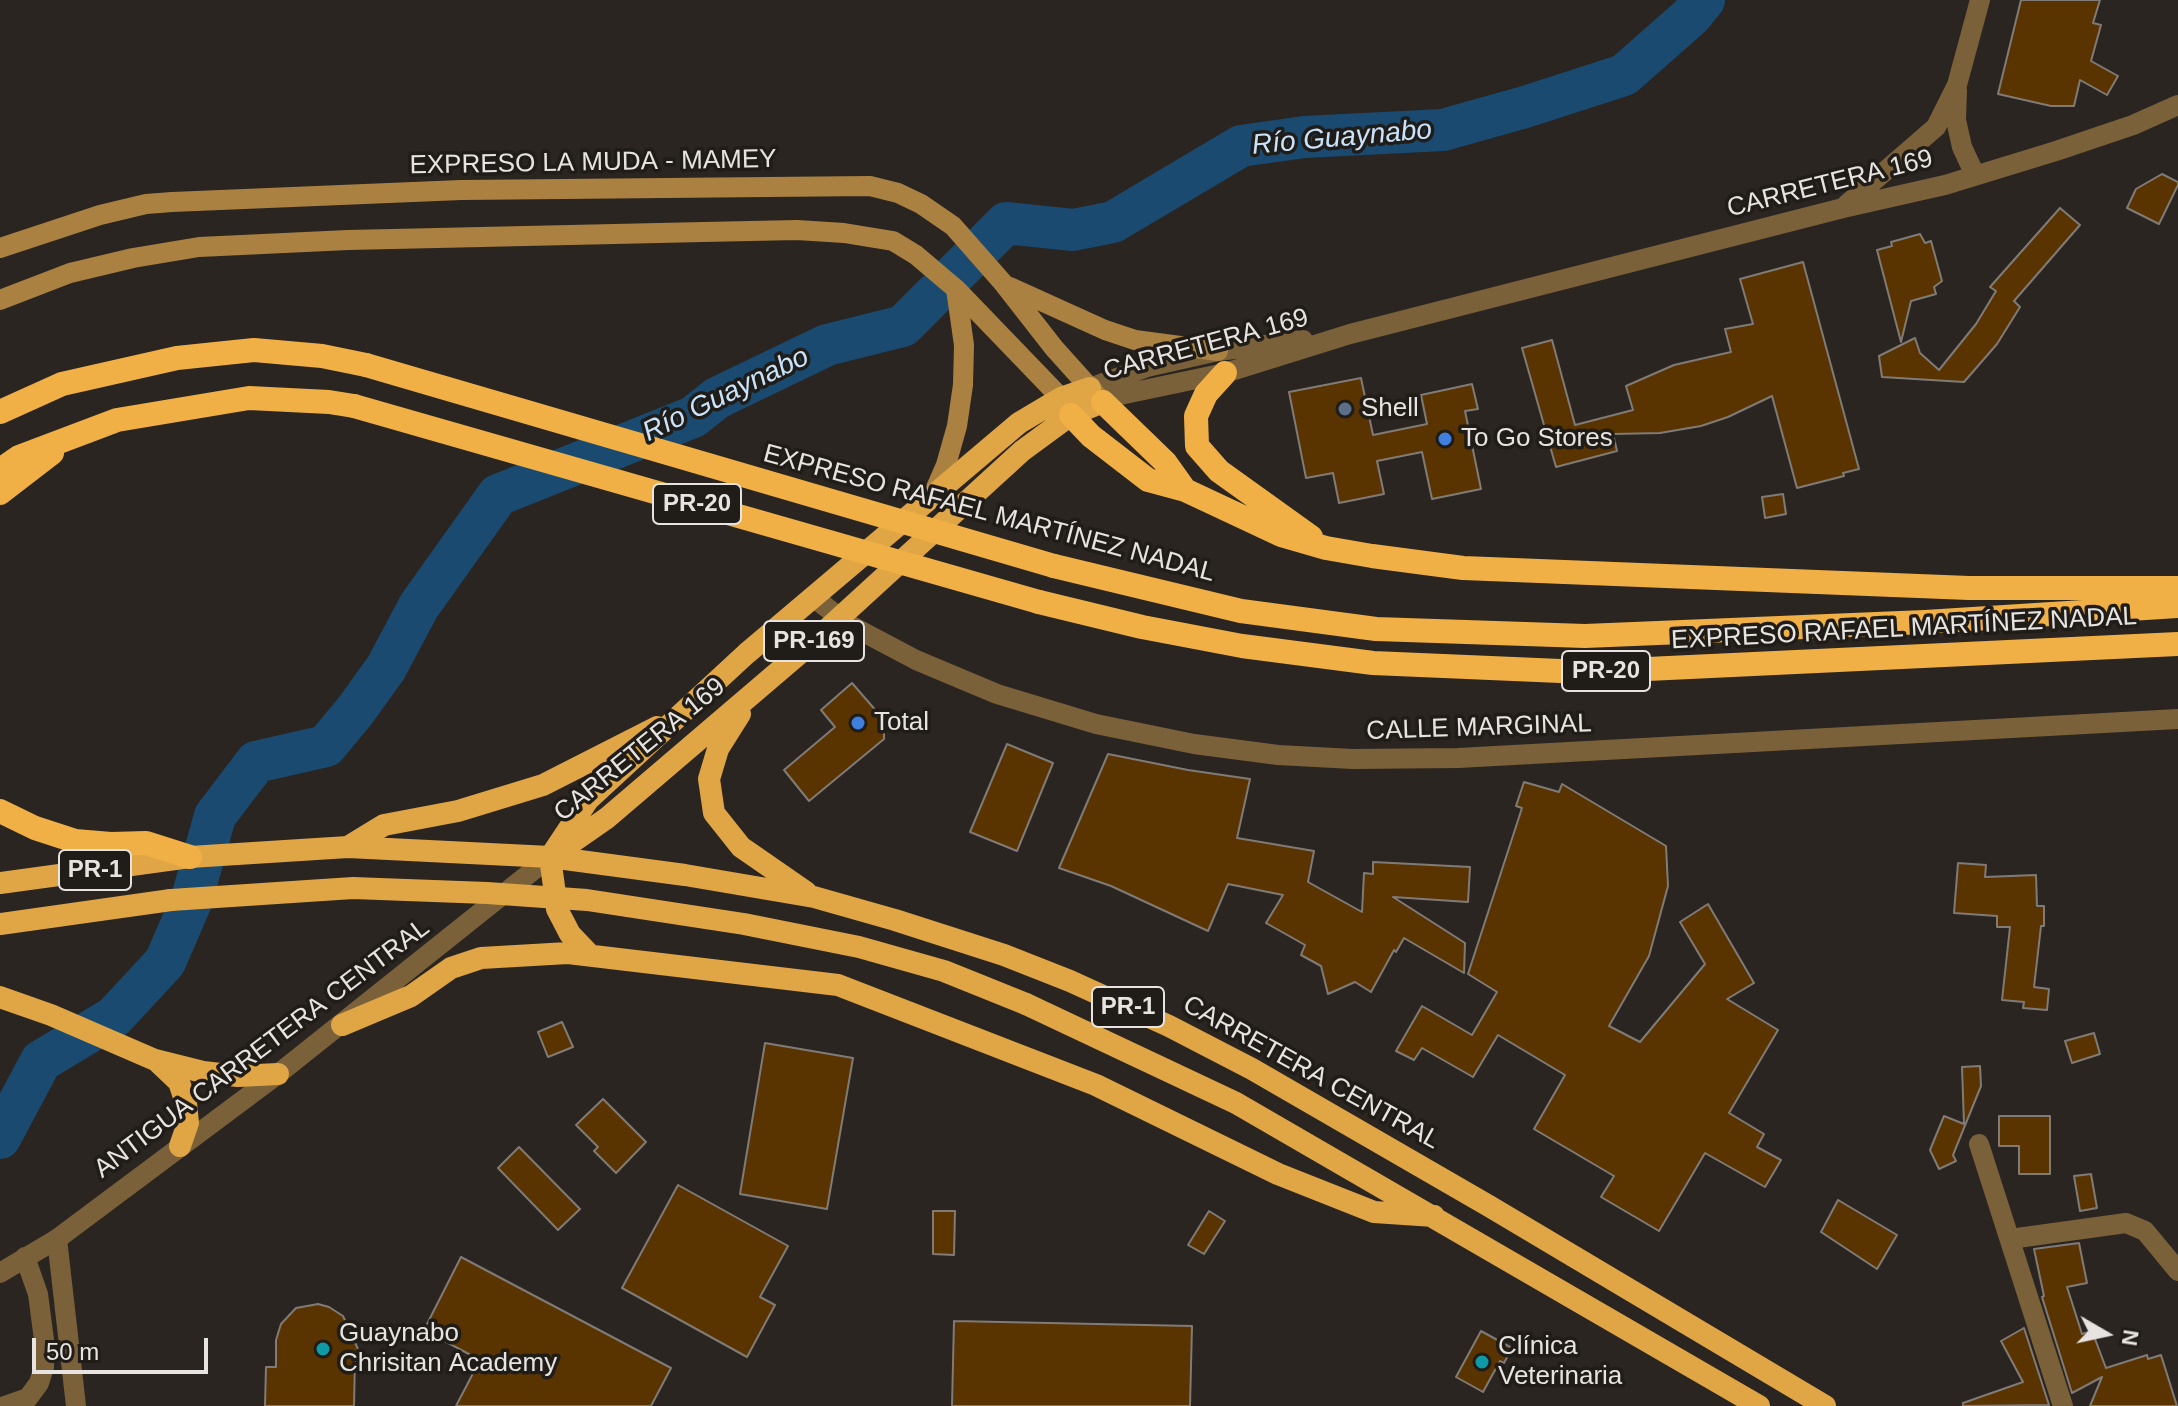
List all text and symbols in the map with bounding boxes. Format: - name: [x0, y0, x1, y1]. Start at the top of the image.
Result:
- water label: Río Guaynabo: [1251, 113, 1433, 163]
- street label: CARRETERA 169: [1724, 143, 1936, 225]
- street label: EXPRESO LA MUDA - MAMEY: [409, 144, 777, 182]
- street label: CARRETERA 169: [1100, 303, 1312, 387]
- water label: Río Guaynabo: [637, 340, 815, 450]
- place label: Shell: [1361, 393, 1419, 425]
- marker: Shell: [1336, 400, 1354, 418]
- place label: To Go Stores: [1461, 423, 1613, 455]
- marker: To Go Stores: [1436, 430, 1454, 448]
- street label: EXPRESO RAFAEL MARTÍNEZ NADAL: [760, 439, 1218, 589]
- road number: PR-20: [653, 484, 741, 524]
- street label: EXPRESO RAFAEL MARTÍNEZ NADAL: [1670, 601, 2138, 657]
- road number: PR-169: [764, 621, 864, 661]
- road number: PR-20: [1562, 651, 1650, 691]
- street label: CARRETERA 169: [548, 671, 732, 829]
- place label: Total: [874, 707, 929, 739]
- street label: CALLE MARGINAL: [1366, 708, 1592, 748]
- marker: Total: [849, 714, 867, 732]
- road number: PR-1: [59, 850, 131, 890]
- street label: ANTIGUA CARRETERA CENTRAL: [88, 913, 436, 1185]
- road number: PR-1: [1092, 987, 1164, 1027]
- street label: CARRETERA CENTRAL: [1177, 989, 1445, 1157]
- north arrow: [2066, 1294, 2146, 1374]
- place label: Guaynabo Chrisitan Academy: [339, 1318, 557, 1380]
- scale bar: [36, 1322, 212, 1372]
- text: N: [2117, 1328, 2144, 1348]
- place label: Clínica Veterinaria: [1498, 1331, 1622, 1392]
- text: 50 m: [46, 1338, 99, 1365]
- marker: Guaynabo Chrisitan Academy: [314, 1340, 332, 1358]
- marker: Clínica Veterinaria: [1473, 1353, 1491, 1371]

